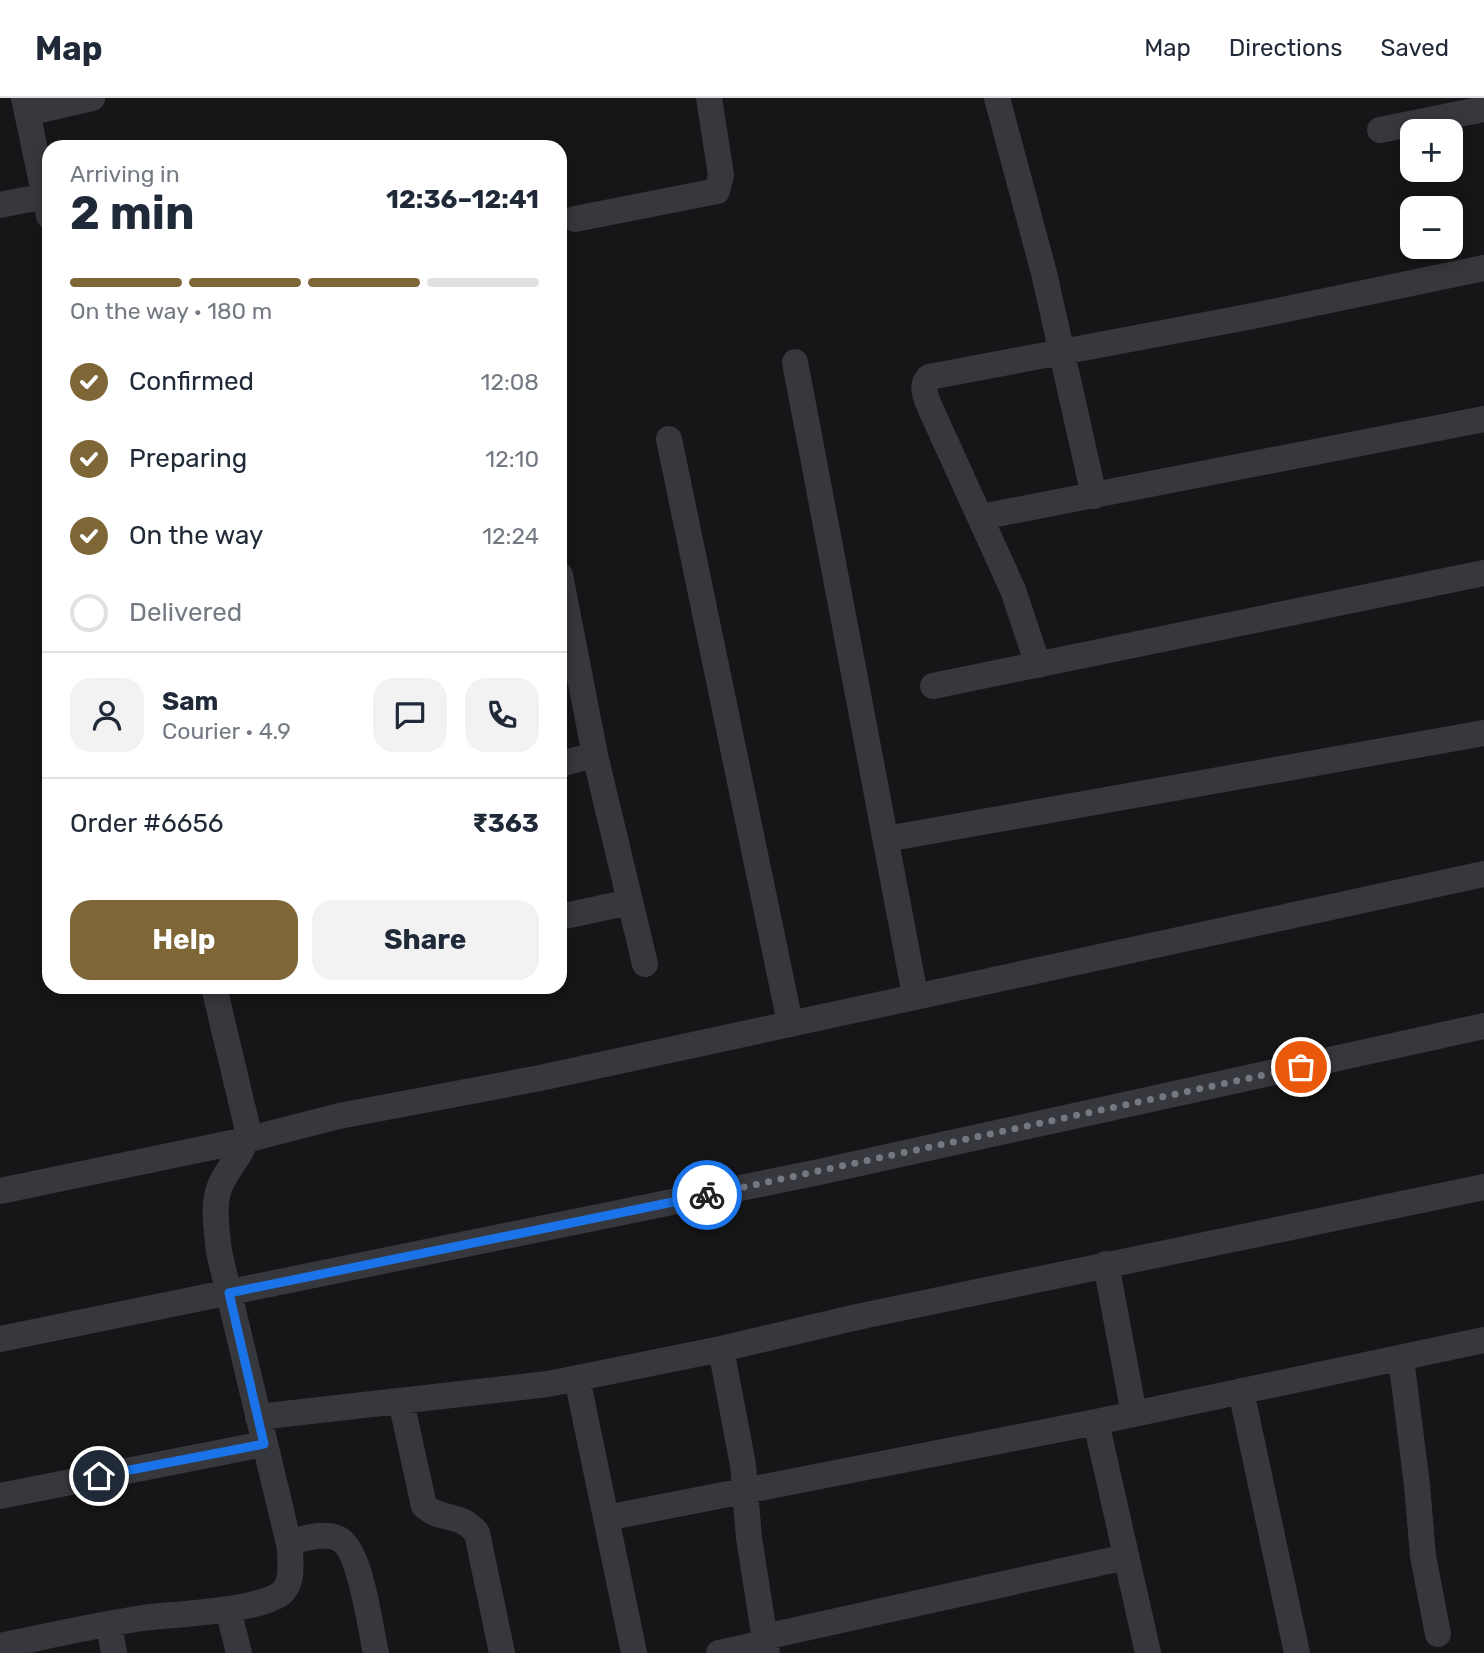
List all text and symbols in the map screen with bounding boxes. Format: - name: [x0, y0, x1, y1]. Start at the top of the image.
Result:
- text: Map: [35, 29, 103, 68]
- text: Map: [1144, 34, 1191, 62]
- text: Directions: [1229, 34, 1342, 62]
- text: Saved: [1380, 34, 1449, 62]
- map controls: [1400, 119, 1463, 259]
- button: +: [1400, 119, 1463, 182]
- text: Arriving in: [70, 160, 180, 188]
- text: 12:36–12:41: [386, 184, 539, 215]
- text: 2 min: [70, 186, 195, 241]
- button: −: [1400, 196, 1463, 259]
- text: On the way · 180 m: [70, 297, 272, 325]
- icon: check: [70, 363, 108, 401]
- text: Confirmed: [129, 366, 254, 397]
- text: 12:08: [481, 368, 539, 396]
- icon: check: [70, 440, 108, 478]
- text: Preparing: [129, 443, 247, 474]
- text: 12:10: [485, 445, 539, 473]
- icon: check: [70, 517, 108, 555]
- text: On the way: [129, 520, 263, 551]
- text: 12:24: [482, 522, 539, 550]
- text: Delivered: [129, 597, 242, 628]
- button: person: [70, 678, 144, 752]
- button: chat: [373, 678, 447, 752]
- button: phone: [465, 678, 539, 752]
- text: Sam: [162, 686, 218, 717]
- text: Courier · 4.9: [162, 717, 291, 745]
- text: Order #6656: [70, 808, 224, 839]
- text: ₹363: [472, 808, 539, 839]
- button: Help: [70, 900, 298, 980]
- button: Share: [312, 900, 539, 980]
- pin: [1271, 1037, 1331, 1097]
- icon: bag: [1282, 1048, 1320, 1086]
- courier: [672, 1160, 742, 1230]
- icon: bike: [688, 1176, 726, 1214]
- pin: [69, 1446, 129, 1506]
- icon: home: [80, 1457, 118, 1495]

